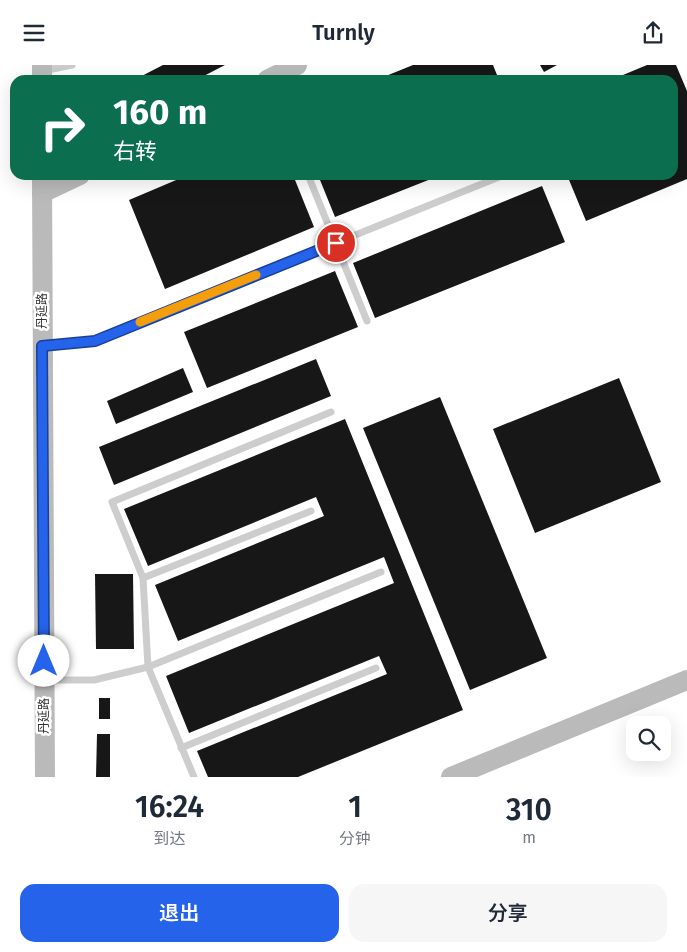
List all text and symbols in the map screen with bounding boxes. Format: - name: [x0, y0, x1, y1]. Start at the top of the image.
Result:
- icon: menu: [20, 19, 48, 47]
- text: Turnly: [312, 19, 375, 46]
- icon: share: [639, 19, 667, 47]
- text: 160 m: [113, 91, 207, 133]
- icon: right: [30, 95, 95, 160]
- text: 右转: [113, 138, 157, 165]
- pin: [315, 222, 357, 264]
- icon: arrive: [322, 229, 350, 257]
- street label: 丹延路: [35, 293, 49, 329]
- position arrow: [17, 634, 69, 686]
- street label: 丹延路: [37, 698, 51, 734]
- map controls: [626, 716, 671, 761]
- button: search: [626, 716, 671, 761]
- text: 16:24: [135, 789, 204, 825]
- text: 1: [348, 789, 362, 825]
- text: 310: [506, 792, 552, 828]
- text: m: [522, 828, 536, 847]
- text: 到达: [153, 829, 186, 848]
- text: 分钟: [339, 829, 371, 848]
- button: 退出: [20, 884, 339, 942]
- button: 分享: [349, 884, 667, 942]

